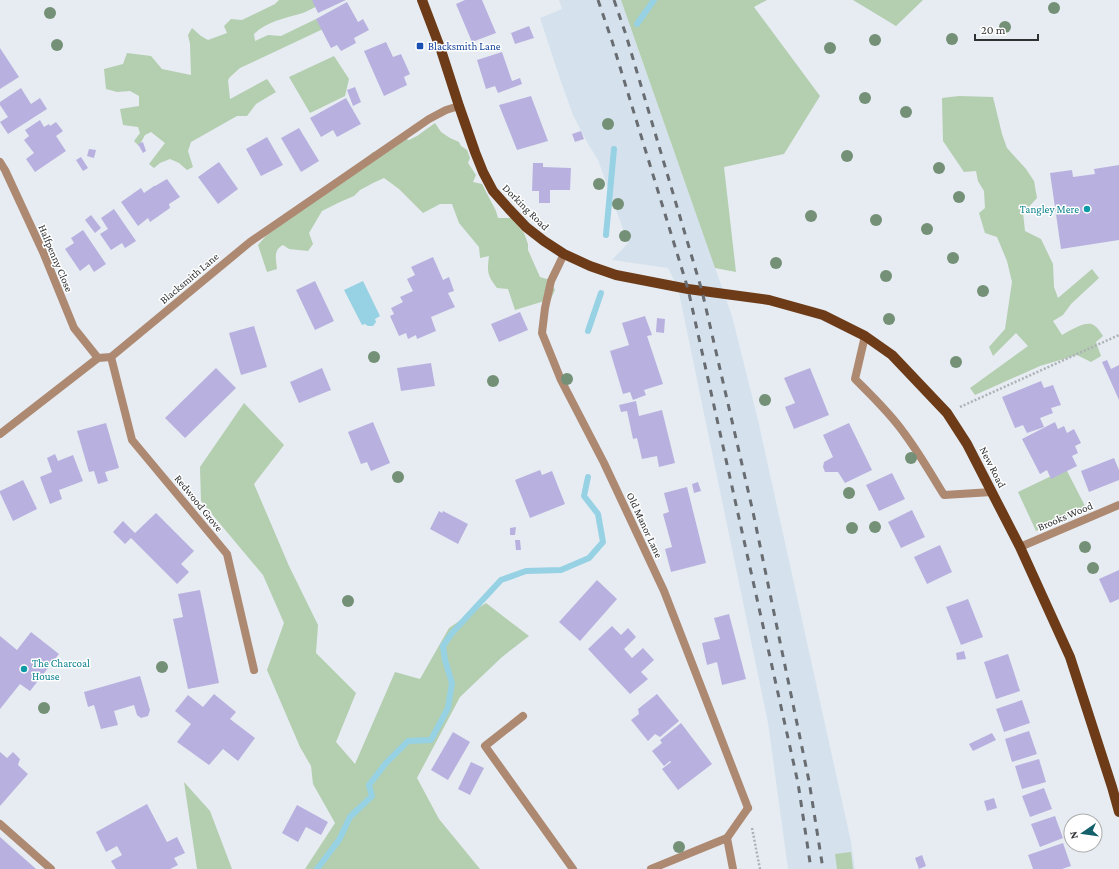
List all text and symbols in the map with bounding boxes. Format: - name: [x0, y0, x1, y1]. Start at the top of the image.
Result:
- scale bar: [975, 16, 1038, 42]
- text: 20 m: [981, 23, 1006, 37]
- place label: Blacksmith Lane: [428, 40, 501, 52]
- marker: Blacksmith Lane: [415, 41, 425, 51]
- street label: Dorking Road: [500, 181, 552, 233]
- place label: Tangley Mere: [1020, 203, 1079, 216]
- marker: Tangley Mere: [1082, 204, 1092, 214]
- street label: Halfpenny Close: [35, 223, 76, 294]
- street label: Blacksmith Lane: [157, 250, 221, 306]
- street label: New Road: [978, 444, 1009, 490]
- street label: Redwood Grove: [173, 472, 226, 534]
- street label: Old Manor Lane: [625, 490, 666, 560]
- street label: Brooks Wood: [1036, 499, 1094, 533]
- place label: The Charcoal House: [32, 657, 90, 682]
- marker: The Charcoal House: [19, 664, 29, 674]
- north arrow: [1063, 813, 1103, 853]
- text: N: [1066, 830, 1080, 840]

